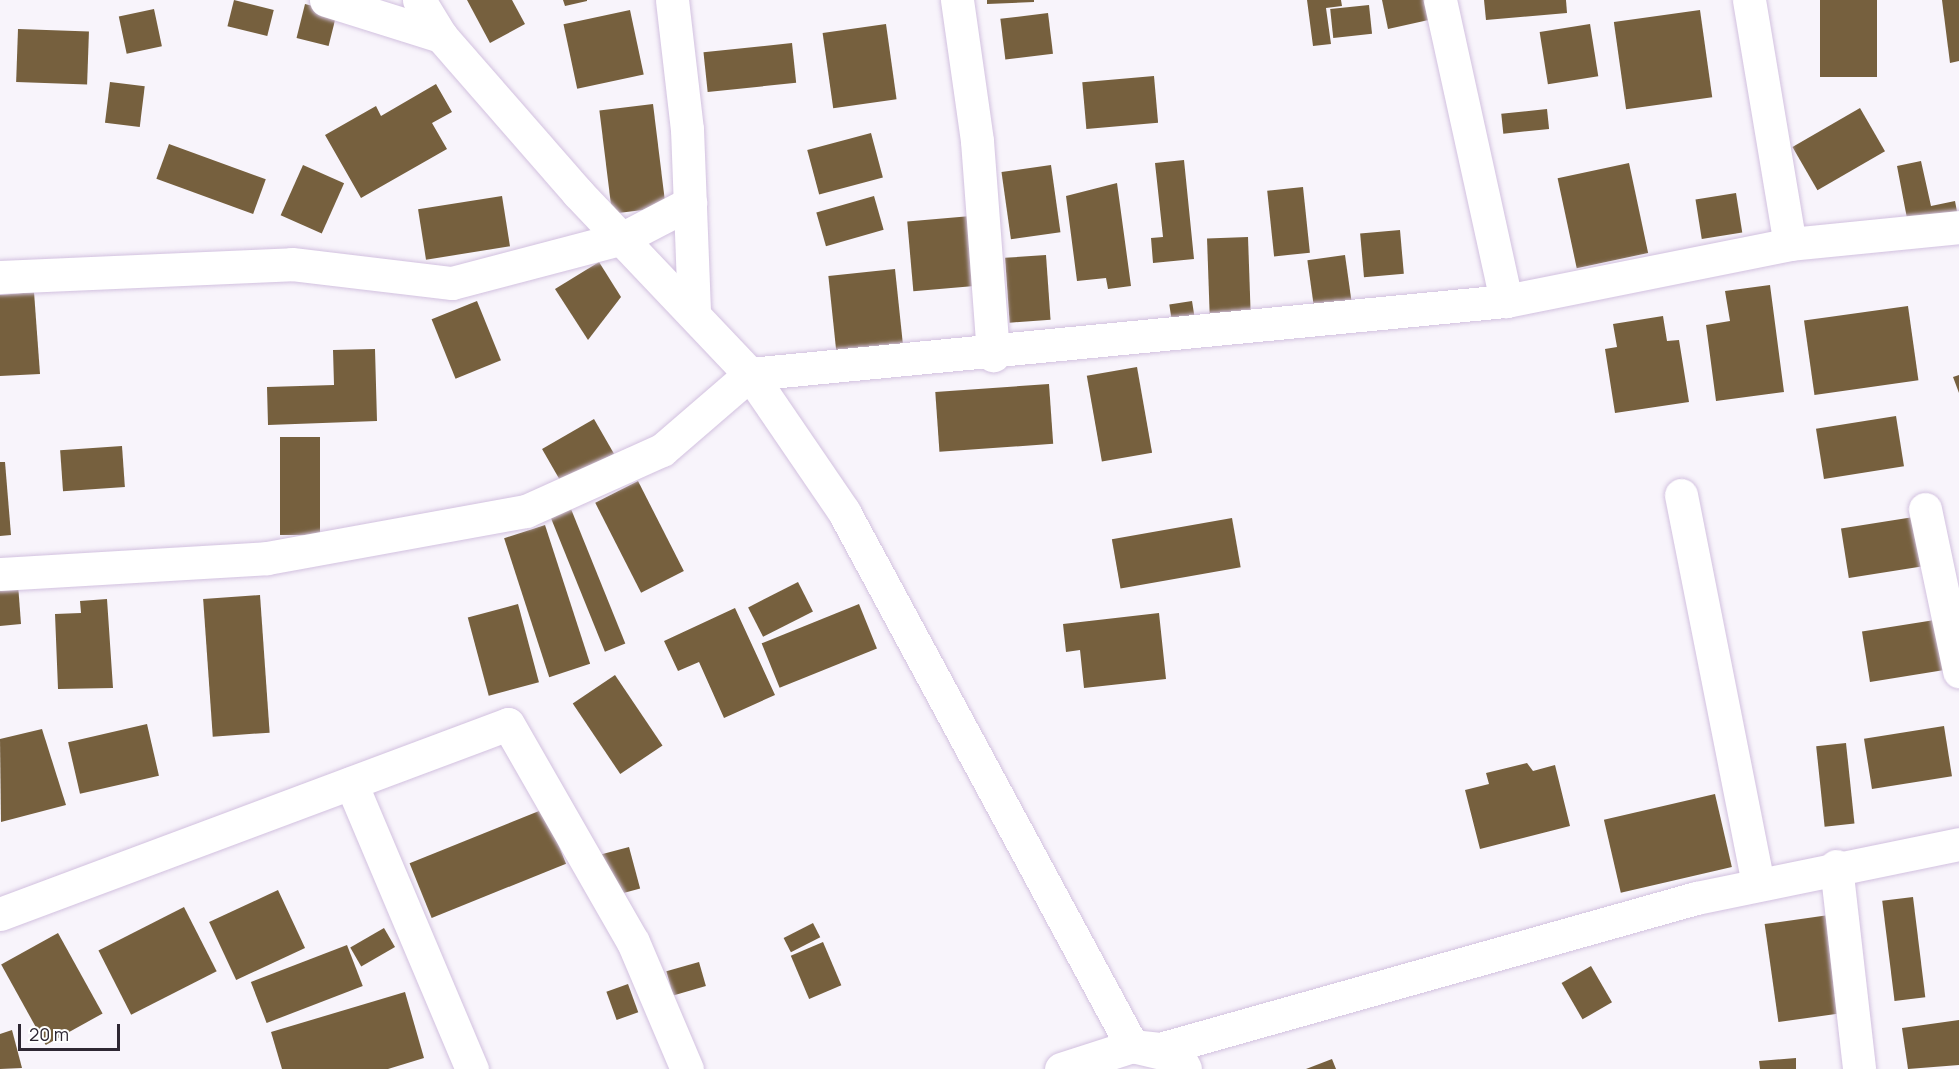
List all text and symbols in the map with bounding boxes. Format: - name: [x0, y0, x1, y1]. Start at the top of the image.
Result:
- scale bar: [21, 1012, 123, 1050]
- text: 20 m: [29, 1022, 69, 1046]

